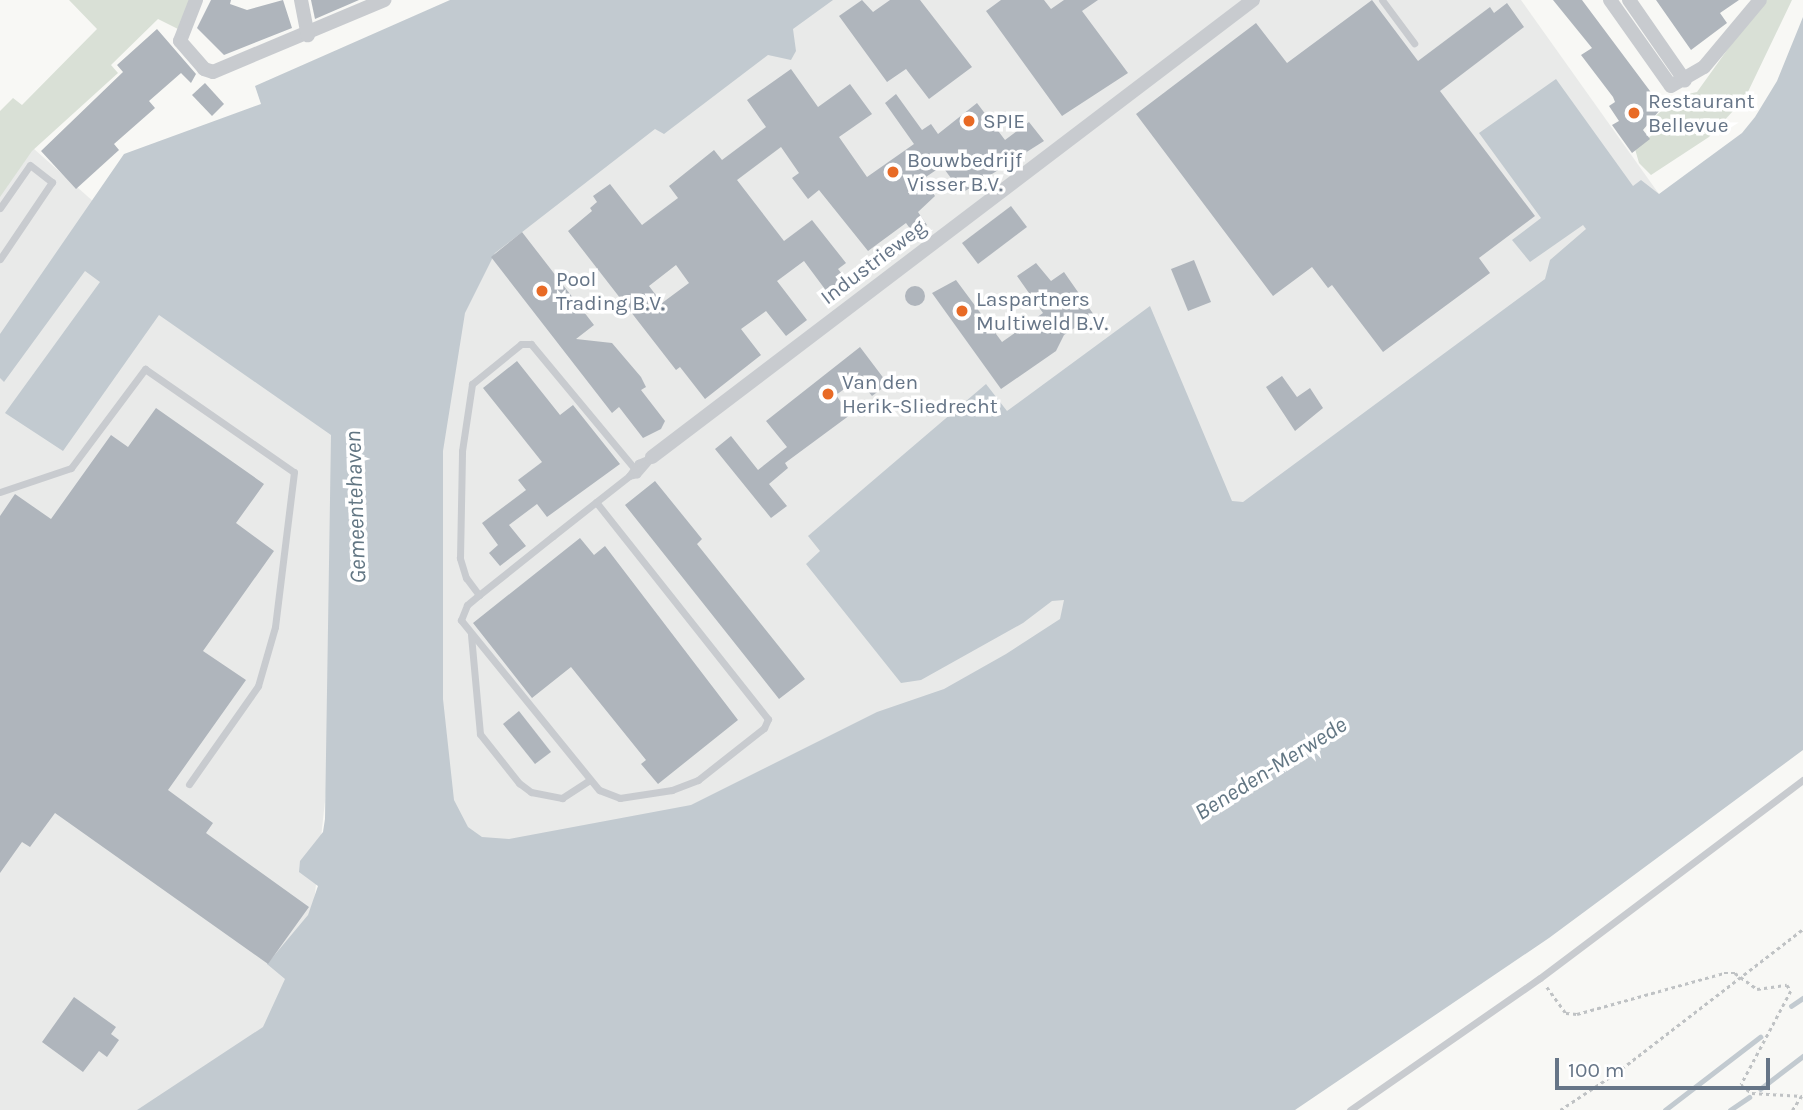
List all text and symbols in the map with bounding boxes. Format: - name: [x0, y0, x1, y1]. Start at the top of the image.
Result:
- place label: Restaurant Bellevue: [1648, 88, 1755, 138]
- marker: Restaurant Bellevue: [1626, 105, 1642, 121]
- place label: SPIE: [983, 108, 1025, 134]
- marker: SPIE: [961, 113, 977, 129]
- place label: Bouwbedrijf Visser B.V.: [907, 147, 1022, 197]
- marker: Bouwbedrijf Visser B.V.: [885, 164, 901, 180]
- street label: Industrieweg: [815, 214, 931, 310]
- place label: Pool Trading B.V.: [556, 266, 665, 316]
- marker: Pool Trading B.V.: [534, 283, 550, 299]
- place label: Laspartners Multiweld B.V.: [976, 286, 1108, 336]
- marker: Laspartners Multiweld B.V.: [954, 303, 970, 319]
- place label: Van den Herik-Sliedrecht: [842, 369, 998, 419]
- marker: Van den Herik-Sliedrecht: [820, 386, 836, 402]
- water label: Gemeentehaven: [340, 430, 372, 584]
- water label: Beneden-Merwede: [1190, 711, 1352, 827]
- scale bar: [1558, 1044, 1773, 1088]
- text: 100 m: [1568, 1058, 1625, 1082]

